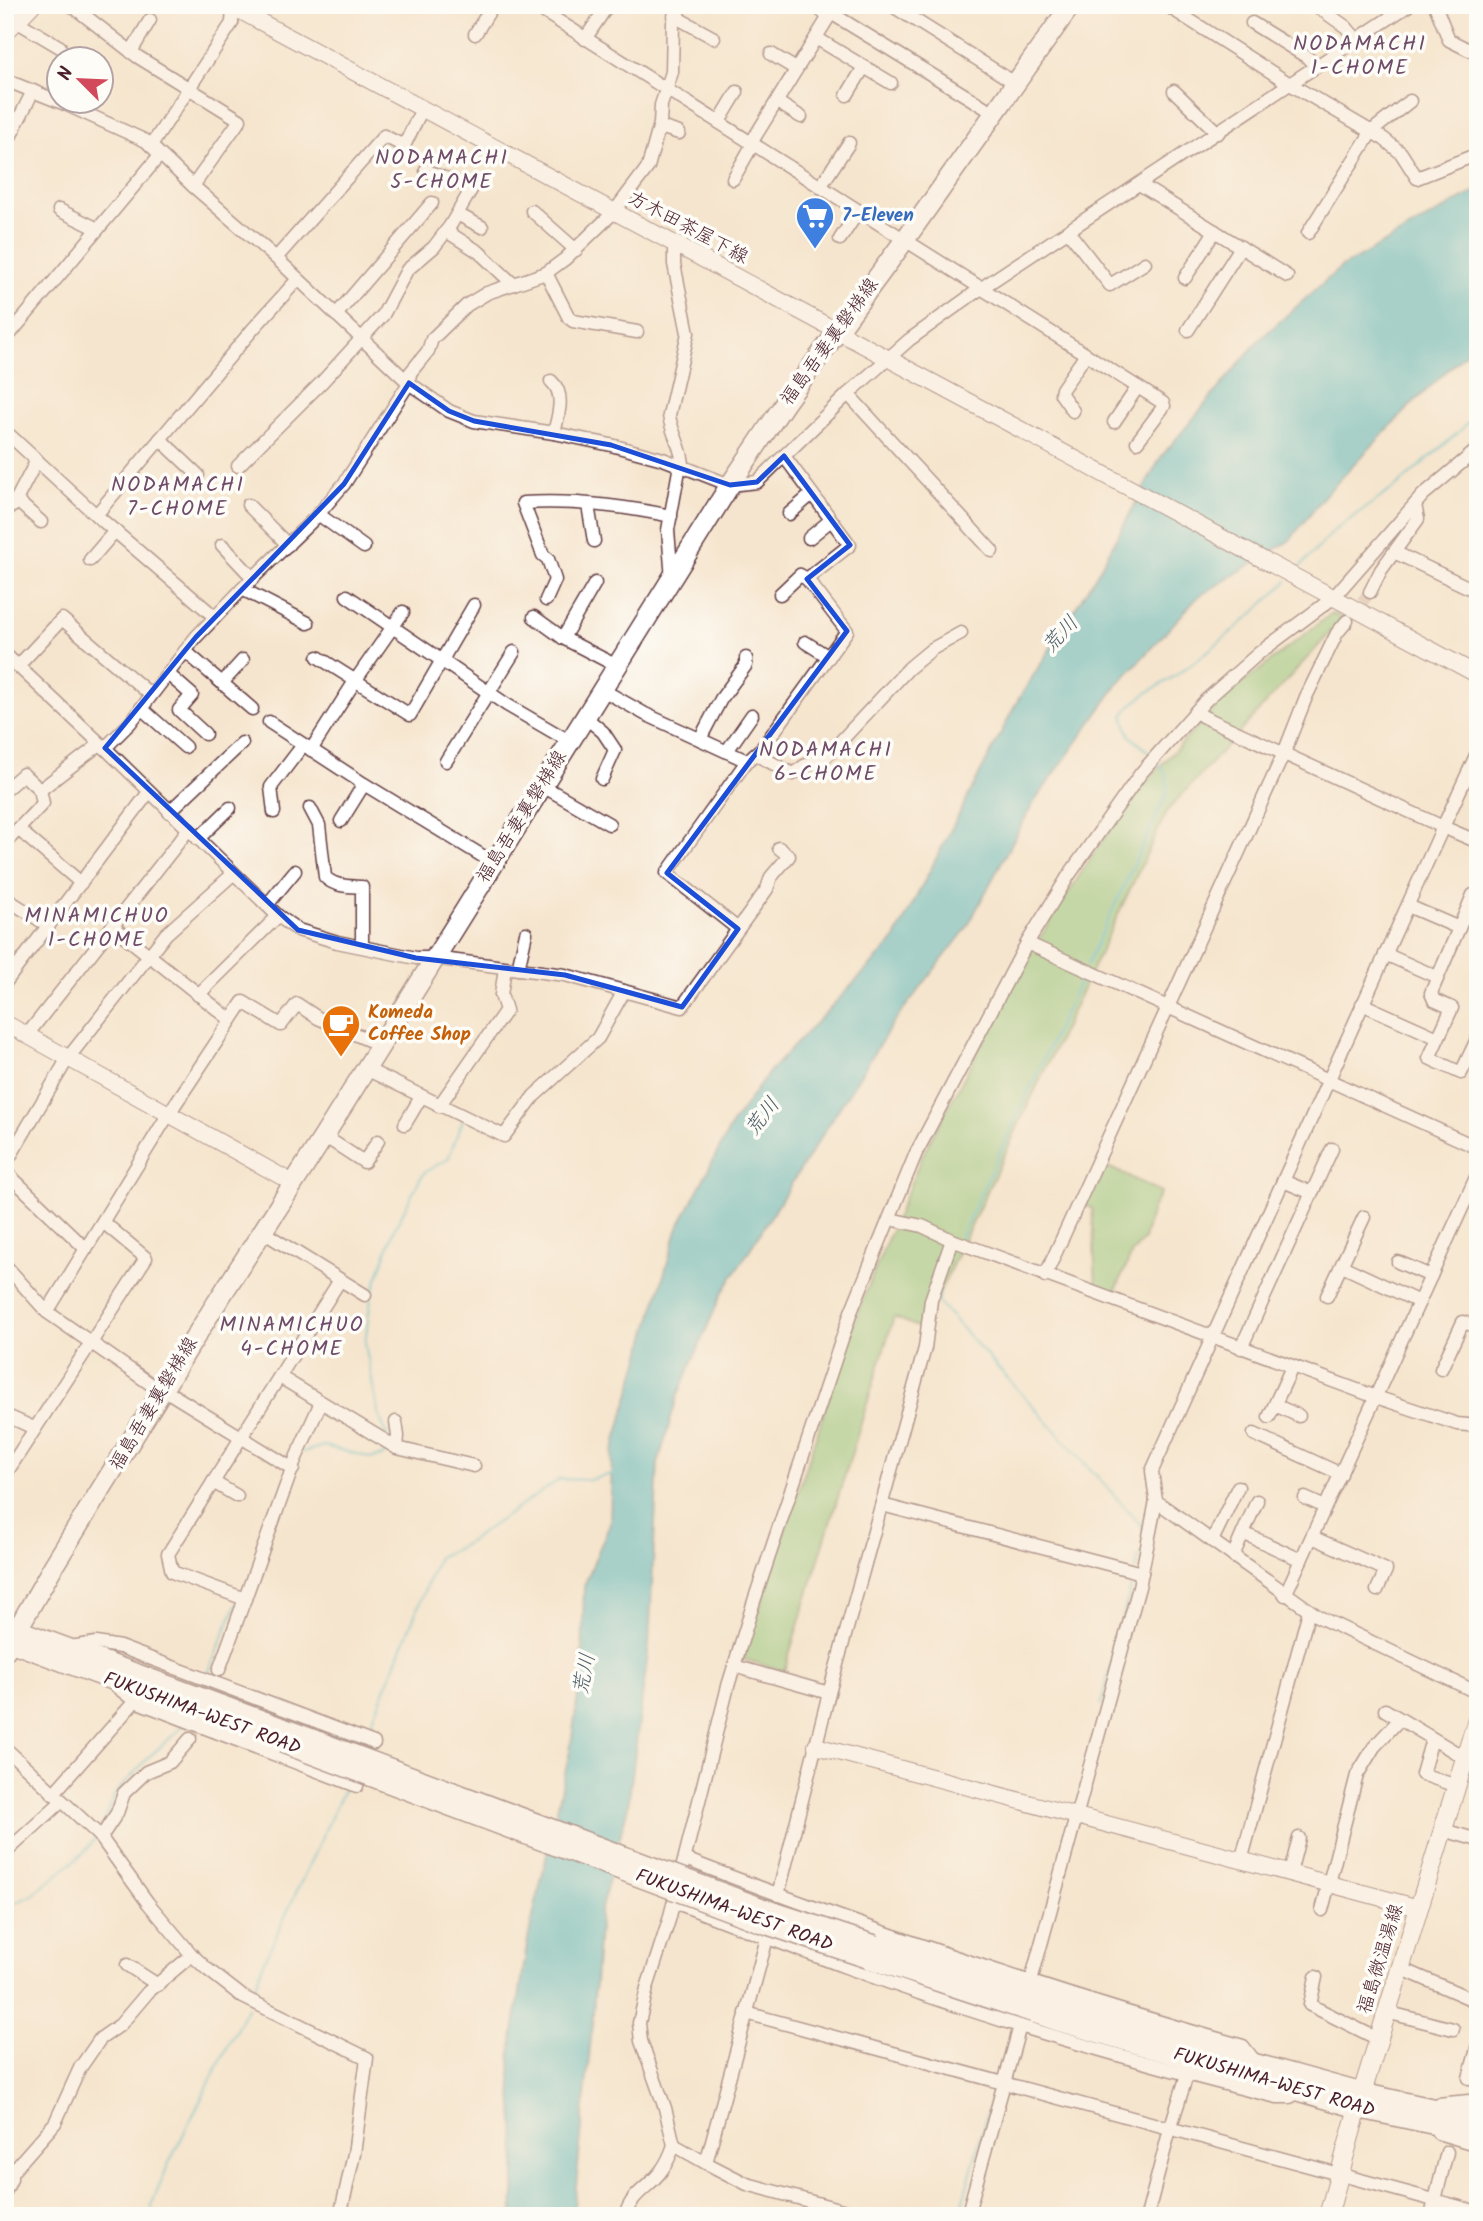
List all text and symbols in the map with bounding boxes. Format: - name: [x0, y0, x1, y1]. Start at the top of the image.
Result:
- district label: NODAMACHI 1-CHOME: [1293, 28, 1427, 85]
- north arrow: [46, 46, 116, 116]
- text: N: [50, 62, 82, 85]
- district label: NODAMACHI 5-CHOME: [375, 142, 509, 199]
- street label: 方木田茶屋下線: [622, 184, 754, 272]
- supermarket icon: 7-Eleven: [794, 195, 836, 250]
- place label: 7-Eleven: [842, 201, 914, 231]
- street label: 福島吾妻裏磐梯線: [773, 272, 887, 412]
- district label: NODAMACHI 7-CHOME: [111, 469, 245, 526]
- water label: 荒川: [1035, 608, 1087, 662]
- district label: NODAMACHI 6-CHOME: [759, 734, 893, 791]
- street label: 福島吾妻裏磐梯線: [469, 745, 575, 889]
- district label: MINAMICHUO 1-CHOME: [24, 900, 170, 957]
- place label: Komeda Coffee Shop: [368, 998, 471, 1050]
- cafe icon: Komeda Coffee Shop: [320, 1003, 362, 1058]
- water label: 荒川: [737, 1090, 789, 1144]
- district label: MINAMICHUO 4-CHOME: [219, 1309, 365, 1366]
- street label: 福島吾妻裏磐梯線: [102, 1331, 206, 1477]
- water label: 荒川: [565, 1650, 605, 1698]
- street label: FUKUSHIMA-WEST ROAD: [99, 1664, 305, 1764]
- street label: FUKUSHIMA-WEST ROAD: [631, 1861, 837, 1961]
- street label: 福島微温湯線: [1350, 1900, 1412, 2018]
- street label: FUKUSHIMA-WEST ROAD: [1170, 2040, 1378, 2126]

